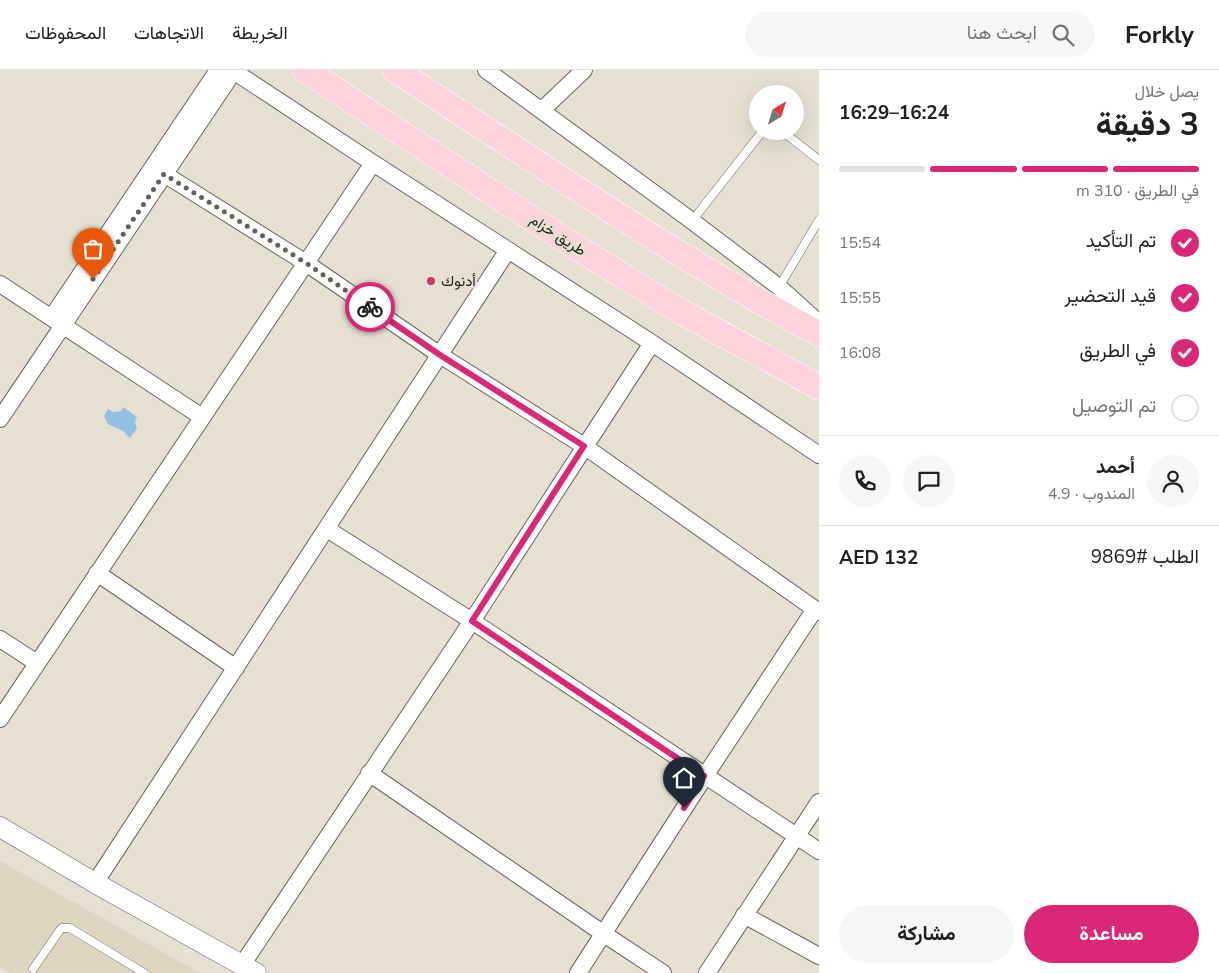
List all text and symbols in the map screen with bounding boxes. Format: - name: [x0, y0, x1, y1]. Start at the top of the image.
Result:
- search box: [745, 12, 1095, 57]
- text: Forkly: [1125, 19, 1194, 51]
- text: ابحث هنا: [967, 20, 1037, 46]
- text: المحفوظات: [25, 21, 106, 45]
- text: الاتجاهات: [134, 21, 204, 45]
- text: الخريطة: [232, 21, 288, 45]
- icon: search: [1049, 21, 1077, 49]
- text: يصل خلال: [1135, 81, 1199, 103]
- north arrow: [749, 85, 804, 140]
- map controls: [749, 85, 804, 140]
- text: 16:24–16:29: [839, 100, 949, 126]
- text: 3 دقيقة: [1096, 103, 1199, 146]
- text: في الطريق · 310 m: [1076, 180, 1199, 202]
- street label: طريق خزام: [526, 209, 590, 261]
- pin: [72, 228, 114, 279]
- text: تم التأكيد: [1086, 228, 1156, 254]
- icon: check: [1171, 229, 1199, 257]
- text: 15:54: [839, 232, 881, 254]
- icon: bag: [79, 235, 107, 263]
- place label: أدنوك: [441, 271, 476, 291]
- marker: أدنوك: [425, 275, 437, 287]
- courier: [345, 282, 395, 332]
- text: قيد التحضير: [1065, 283, 1156, 309]
- icon: check: [1171, 284, 1199, 312]
- text: 15:55: [839, 287, 881, 309]
- icon: bike: [356, 293, 384, 321]
- text: في الطريق: [1079, 338, 1156, 364]
- icon: check: [1171, 339, 1199, 367]
- text: 16:08: [839, 342, 881, 364]
- text: تم التوصيل: [1072, 393, 1156, 419]
- text: أحمد: [1096, 454, 1135, 480]
- button: phone: [839, 455, 891, 507]
- button: chat: [903, 455, 955, 507]
- button: person: [1147, 455, 1199, 507]
- text: المندوب · 4.9: [1048, 483, 1135, 505]
- text: الطلب #9869: [1091, 544, 1199, 570]
- text: AED 132: [839, 545, 918, 571]
- pin: [663, 757, 705, 808]
- icon: home: [670, 764, 698, 792]
- button: مشاركة: [839, 905, 1014, 963]
- button: مساعدة: [1024, 905, 1199, 963]

